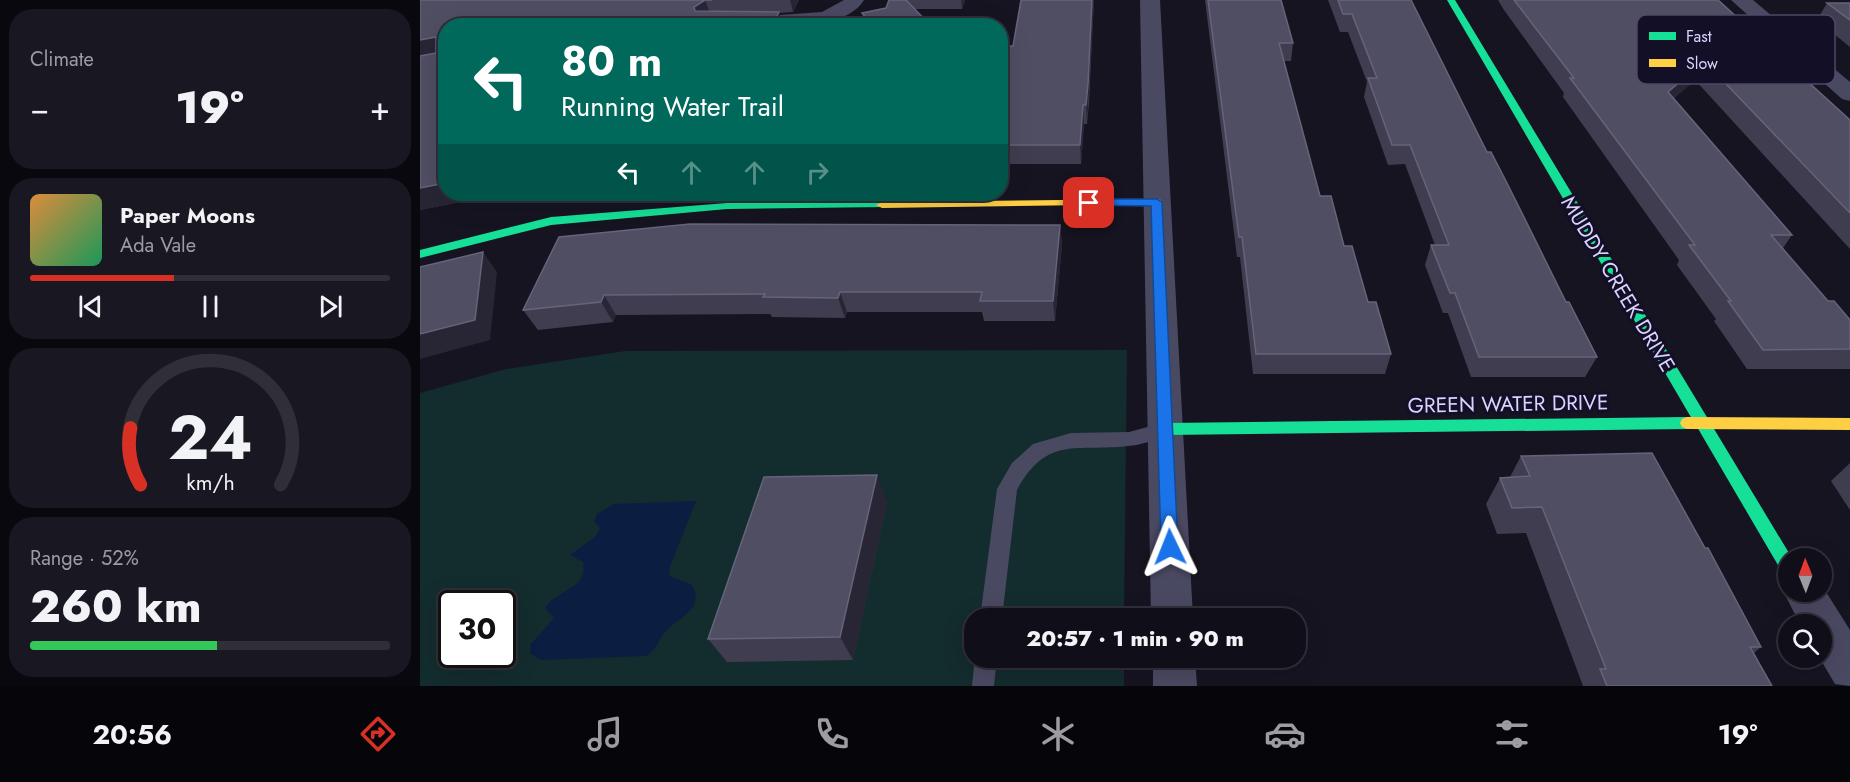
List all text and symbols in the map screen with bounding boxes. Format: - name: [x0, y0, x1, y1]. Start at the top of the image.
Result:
- legend: [1637, 15, 1835, 84]
- text: Fast: [1686, 25, 1712, 48]
- text: 80 m: [561, 31, 662, 92]
- icon: left: [462, 42, 540, 120]
- text: Climate: [30, 45, 94, 74]
- text: Slow: [1686, 52, 1718, 75]
- text: 19°: [175, 75, 244, 140]
- text: −: [30, 85, 49, 132]
- text: +: [370, 85, 390, 132]
- text: Running Water Trail: [561, 87, 784, 126]
- icon: left: [612, 156, 645, 189]
- icon: ahead: [675, 156, 708, 189]
- icon: ahead: [738, 156, 771, 189]
- icon: right: [801, 156, 834, 189]
- pin: [1063, 177, 1114, 228]
- icon: arrive: [1072, 186, 1105, 219]
- street label: MUDDY CREEK DRIVE: [1554, 190, 1682, 378]
- text: Paper Moons: [120, 199, 255, 231]
- text: Ada Vale: [120, 231, 196, 260]
- icon: previous: [74, 290, 107, 323]
- icon: pause: [194, 290, 227, 323]
- icon: next: [314, 290, 347, 323]
- street label: GREEN WATER DRIVE: [1407, 387, 1609, 421]
- text: 24: [168, 392, 252, 482]
- text: km/h: [186, 467, 234, 498]
- position arrow: [1138, 515, 1202, 579]
- text: Range · 52%: [30, 544, 139, 573]
- north arrow: [1778, 548, 1832, 602]
- map controls: [1778, 548, 1832, 668]
- text: 260 km: [30, 574, 201, 639]
- speed limit sign: 30: [438, 590, 516, 668]
- button: search: [1778, 614, 1832, 668]
- text: 20:57 · 1 min · 90 m: [1026, 622, 1244, 654]
- icon: directions: [357, 713, 399, 755]
- icon: music: [584, 713, 626, 755]
- icon: phone: [811, 713, 853, 755]
- icon: climate: [1037, 713, 1079, 755]
- icon: car: [1264, 713, 1306, 755]
- icon: filters: [1491, 713, 1533, 755]
- text: 20:56: [92, 715, 172, 754]
- text: 19°: [1718, 715, 1758, 754]

